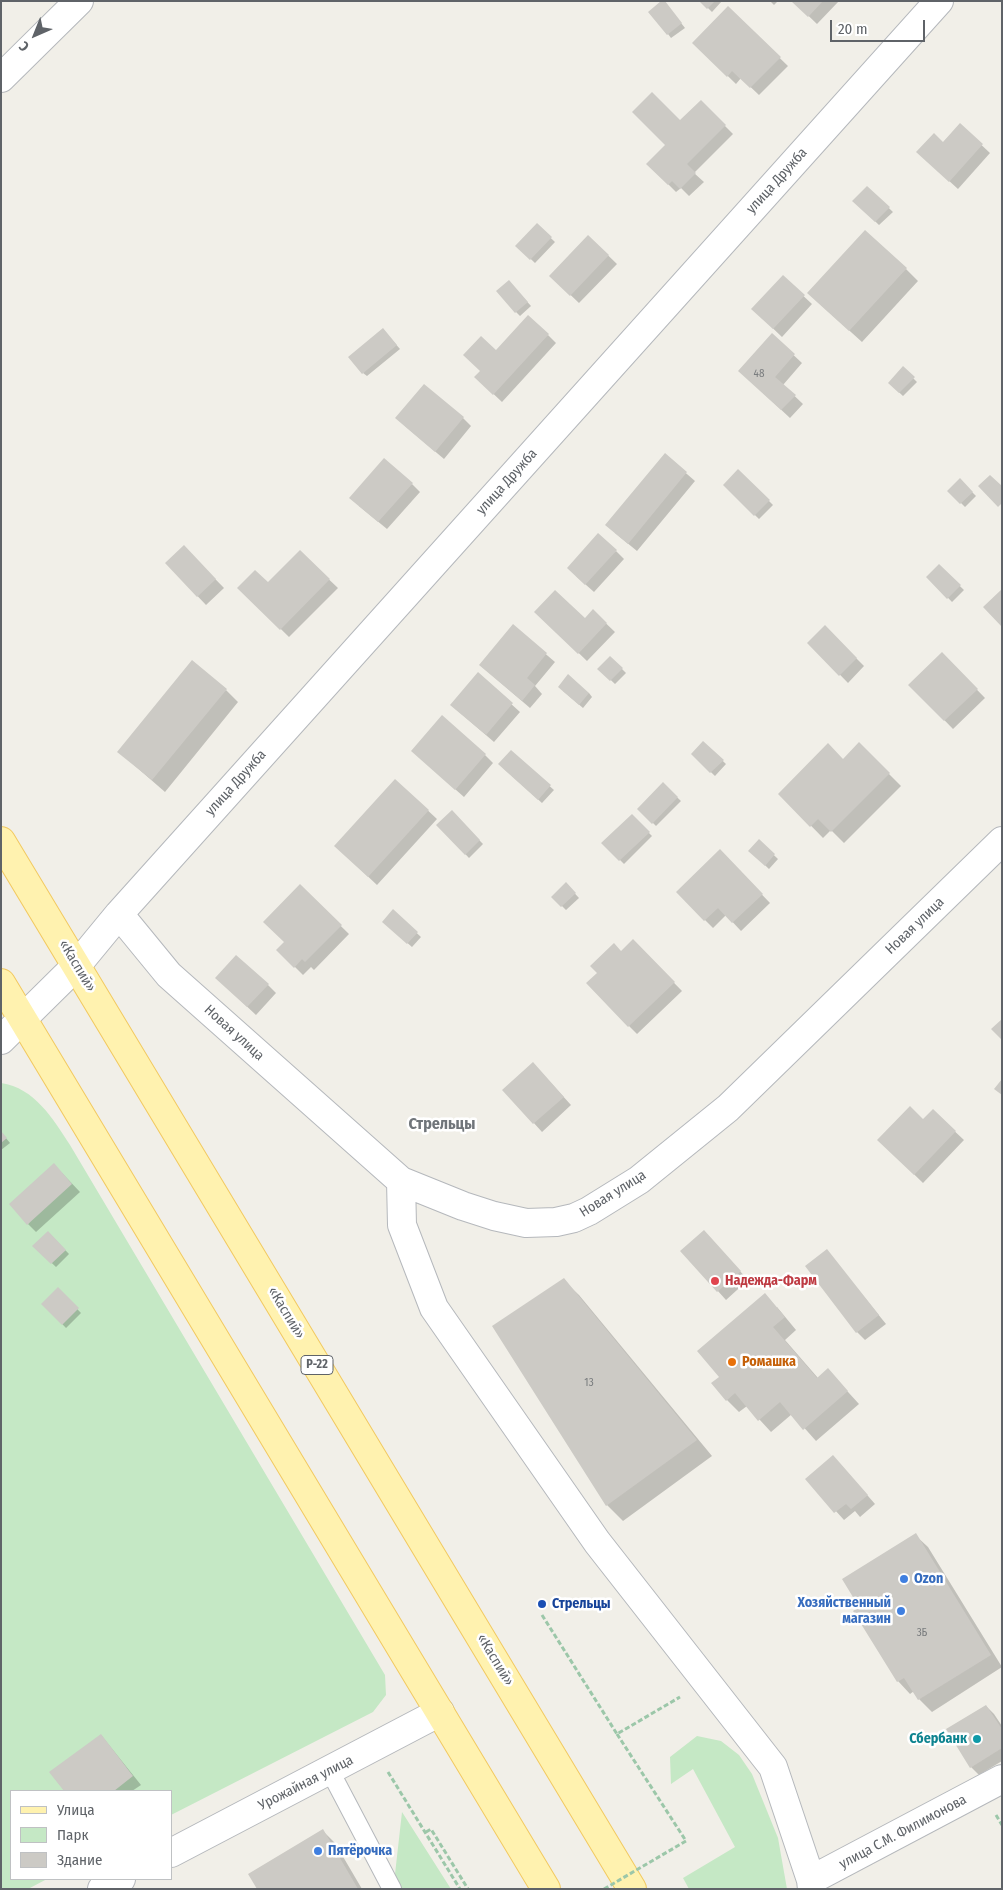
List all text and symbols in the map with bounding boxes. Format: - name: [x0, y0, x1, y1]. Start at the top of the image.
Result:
- north arrow: [10, 10, 60, 60]
- scale bar: [833, 10, 928, 42]
- text: 20 m: [838, 20, 868, 38]
- text: С: [16, 37, 33, 55]
- street label: улица Дружба: [743, 145, 811, 217]
- house number: 48: [754, 367, 764, 381]
- street label: улица Дружба: [473, 446, 541, 518]
- street label: улица Дружба: [202, 747, 270, 819]
- street label: Новая улица: [882, 894, 948, 958]
- street label: «Каспий»: [55, 937, 99, 995]
- street label: Новая улица: [201, 1002, 267, 1064]
- district label: Стрельцы: [409, 1115, 475, 1135]
- street label: Новая улица: [577, 1167, 649, 1221]
- place label: Надежда-Фарм: [725, 1273, 817, 1289]
- marker: Надежда-Фарм: [709, 1275, 721, 1287]
- street label: «Каспий»: [264, 1284, 308, 1342]
- place label: Ромашка: [742, 1354, 796, 1370]
- road number: Р-22: [301, 1356, 333, 1374]
- marker: Ромашка: [726, 1356, 738, 1368]
- house number: 13: [584, 1376, 594, 1390]
- place label: Ozon: [914, 1571, 943, 1587]
- marker: Ozon: [898, 1573, 910, 1585]
- place label: Хозяйственный магазин: [798, 1595, 891, 1628]
- place label: Стрельцы: [552, 1596, 610, 1612]
- marker: Стрельцы: [536, 1598, 548, 1610]
- marker: Хозяйственный магазин: [895, 1605, 907, 1617]
- house number: 3Б: [917, 1626, 927, 1640]
- street label: «Каспий»: [473, 1631, 517, 1689]
- place label: Сбербанк: [909, 1731, 967, 1747]
- marker: Сбербанк: [971, 1733, 983, 1745]
- street label: Урожайная улица: [256, 1752, 356, 1814]
- legend: [10, 1790, 172, 1880]
- street label: улица С.М. Филимонова: [837, 1791, 969, 1873]
- text: Улица: [57, 1801, 95, 1819]
- text: Парк: [57, 1826, 88, 1844]
- place label: Пятёрочка: [328, 1843, 392, 1859]
- marker: Пятёрочка: [312, 1845, 324, 1857]
- text: Здание: [57, 1851, 103, 1869]

